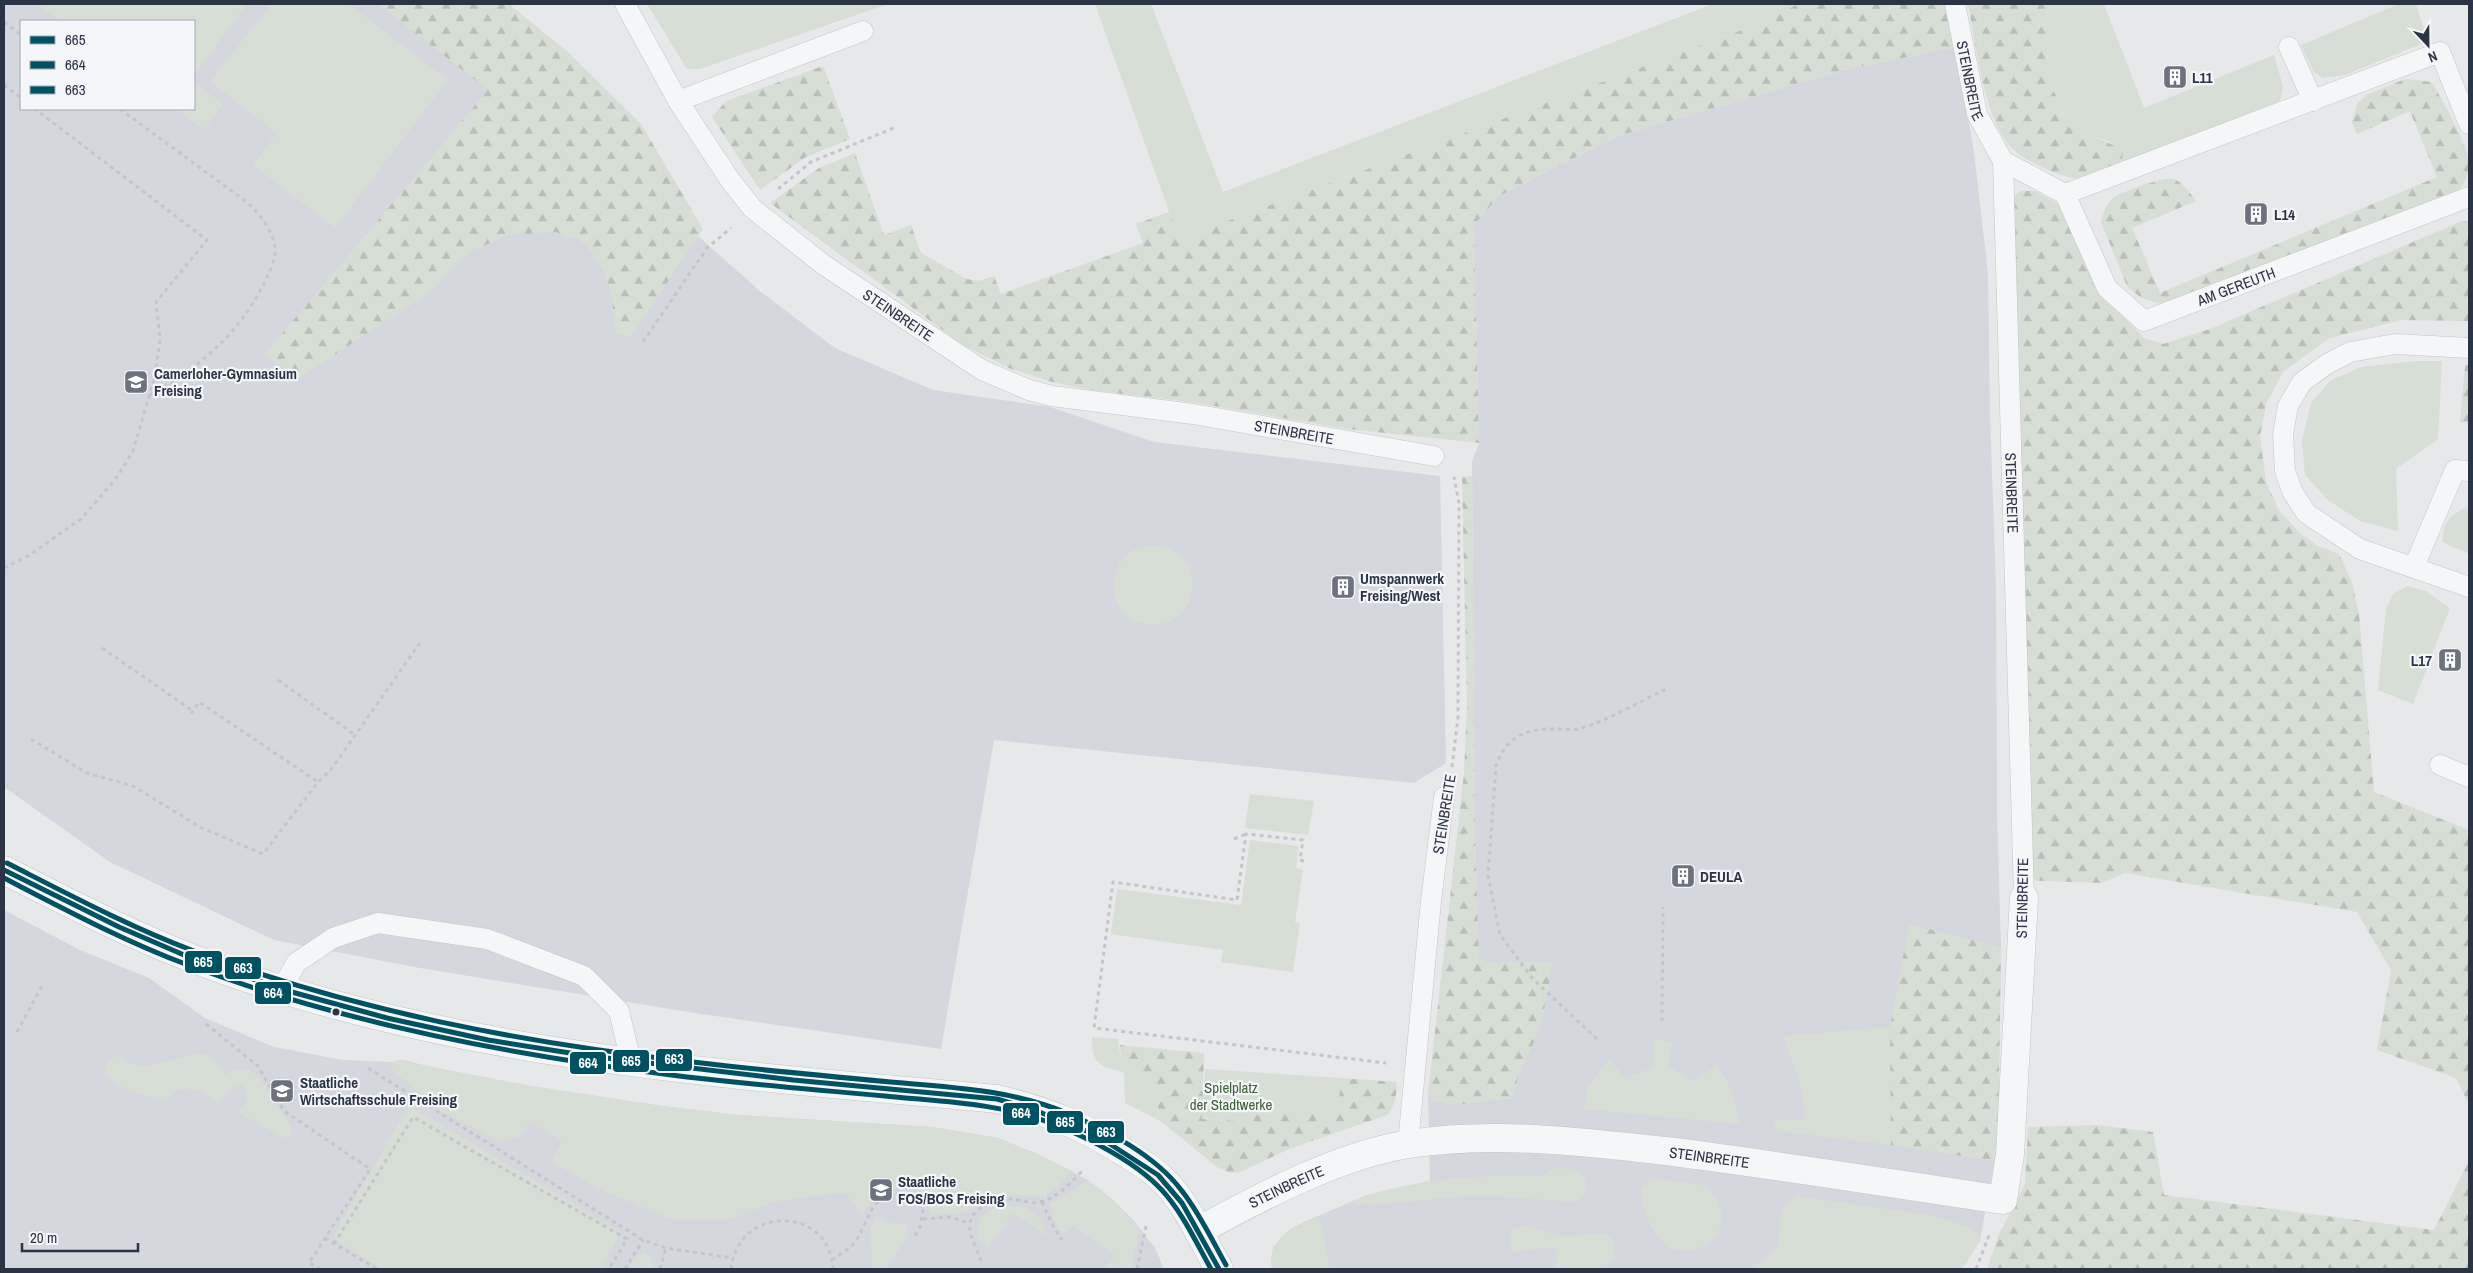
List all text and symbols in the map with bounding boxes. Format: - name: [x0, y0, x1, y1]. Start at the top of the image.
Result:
- legend: [20, 20, 195, 110]
- north arrow: [2403, 20, 2453, 70]
- text: 665: [65, 29, 86, 50]
- street label: STEINBREITE: [1952, 39, 1989, 125]
- text: N: [2426, 47, 2440, 67]
- text: 664: [65, 54, 86, 75]
- building icon: L11: [2162, 64, 2188, 90]
- place label: L11: [2192, 67, 2213, 88]
- text: 663: [65, 79, 86, 100]
- building icon: L14: [2243, 201, 2269, 227]
- place label: L14: [2274, 204, 2295, 225]
- street label: AM GEREUTH: [2193, 261, 2278, 311]
- street label: STEINBREITE: [859, 283, 938, 346]
- place label: Camerloher-Gymnasium Freising: [154, 363, 297, 401]
- school or university icon: Camerloher-Gymnasium Freising: [123, 369, 149, 395]
- street label: STEINBREITE: [1253, 414, 1336, 449]
- street label: STEINBREITE: [2001, 452, 2024, 534]
- place label: Umspannwerk Freising/West: [1360, 568, 1444, 606]
- building icon: Umspannwerk Freising/West: [1330, 574, 1356, 600]
- building icon: L17: [2437, 647, 2463, 673]
- place label: L17: [2411, 650, 2432, 671]
- street label: STEINBREITE: [1427, 773, 1461, 855]
- street label: STEINBREITE: [2011, 857, 2033, 939]
- building icon: DEULA: [1670, 863, 1696, 889]
- place label: DEULA: [1700, 866, 1742, 887]
- line badge: 665: [184, 950, 223, 974]
- text: 665: [193, 953, 213, 971]
- line badge: 663: [224, 956, 262, 980]
- text: 663: [233, 959, 253, 977]
- line badge: 664: [254, 981, 292, 1005]
- text: 664: [263, 984, 283, 1002]
- unlabelled marker: [331, 1007, 341, 1017]
- line badge: 663: [655, 1048, 693, 1072]
- line badge: 665: [612, 1049, 650, 1073]
- text: 663: [664, 1050, 684, 1068]
- line badge: 664: [569, 1051, 607, 1075]
- text: 665: [621, 1052, 641, 1070]
- text: 664: [578, 1054, 598, 1072]
- place label: Staatliche Wirtschaftsschule Freising: [300, 1072, 458, 1110]
- park label: Spielplatz der Stadtwerke: [1190, 1077, 1273, 1115]
- school or university icon: Staatliche Wirtschaftsschule Freising: [269, 1078, 295, 1104]
- line badge: 664: [1002, 1102, 1040, 1126]
- text: 664: [1011, 1104, 1031, 1122]
- line badge: 665: [1046, 1110, 1084, 1134]
- text: 665: [1055, 1113, 1075, 1131]
- line badge: 663: [1087, 1120, 1125, 1144]
- text: 663: [1096, 1123, 1116, 1141]
- street label: STEINBREITE: [1668, 1141, 1751, 1173]
- street label: STEINBREITE: [1245, 1160, 1327, 1213]
- place label: Staatliche FOS/BOS Freising: [898, 1171, 1005, 1209]
- school or university icon: Staatliche FOS/BOS Freising: [868, 1177, 894, 1203]
- scale bar: [22, 1220, 139, 1252]
- text: 20 m: [30, 1227, 57, 1248]

